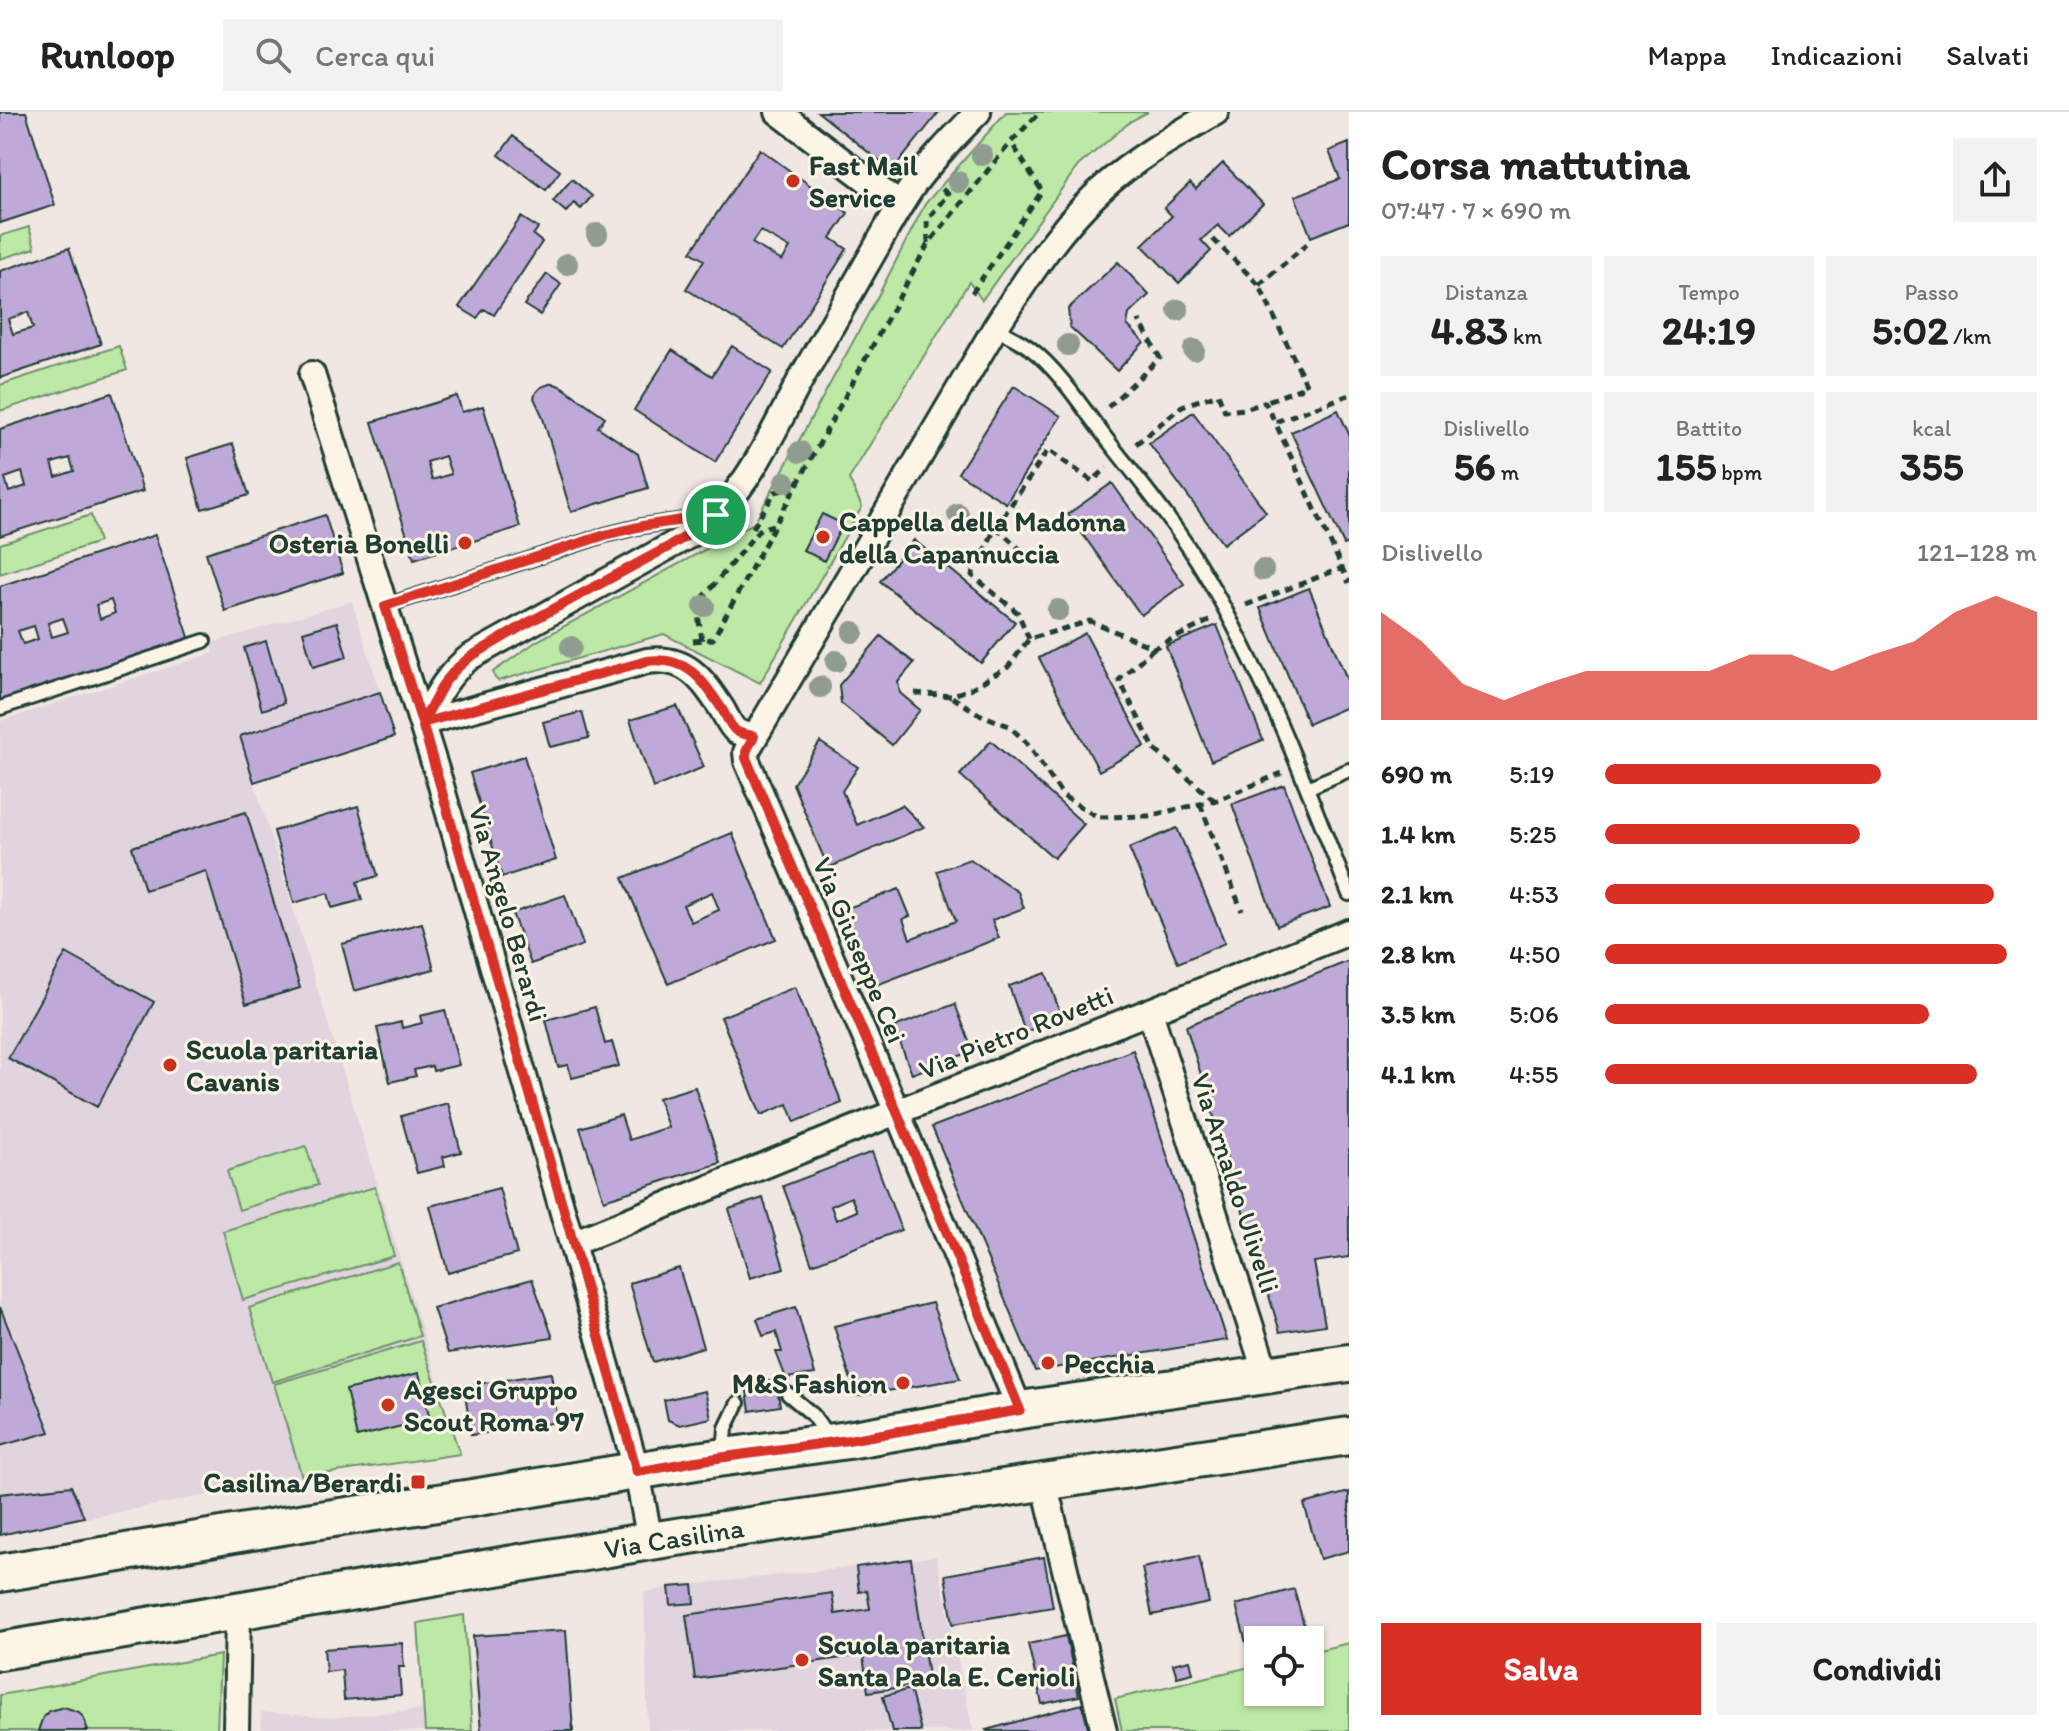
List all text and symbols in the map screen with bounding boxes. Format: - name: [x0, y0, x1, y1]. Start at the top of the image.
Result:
- search box: [223, 19, 783, 91]
- text: Runloop: [40, 32, 175, 78]
- icon: search: [251, 33, 295, 77]
- text: Cerca qui: [315, 37, 435, 74]
- text: Mappa: [1648, 38, 1727, 72]
- text: Indicazioni: [1771, 38, 1902, 72]
- text: Salvati: [1946, 38, 2029, 72]
- text: Corsa mattutina: [1381, 137, 1690, 190]
- button: share: [1953, 138, 2037, 222]
- place label: Fast Mail Service: [809, 148, 918, 214]
- marker: Fast Mail Service: [784, 172, 802, 190]
- text: 07:47 · 7 × 690 m: [1381, 194, 1571, 226]
- text: Distanza: [1445, 279, 1528, 306]
- text: Tempo: [1678, 279, 1740, 306]
- text: Passo: [1905, 279, 1959, 306]
- text: 4.83: [1431, 306, 1508, 354]
- text: 24:19: [1662, 306, 1756, 354]
- text: 5:02: [1872, 306, 1948, 354]
- text: km: [1508, 323, 1542, 350]
- text: /km: [1948, 323, 1992, 350]
- text: Dislivello: [1443, 415, 1530, 442]
- text: Battito: [1676, 415, 1742, 442]
- text: kcal: [1912, 415, 1951, 442]
- text: 56: [1454, 442, 1496, 490]
- text: 155: [1656, 442, 1716, 490]
- text: 355: [1900, 442, 1964, 490]
- text: m: [1496, 459, 1519, 486]
- text: bpm: [1716, 459, 1762, 486]
- pin: [682, 481, 750, 549]
- icon: arrive: [694, 493, 738, 537]
- place label: Cappella della Madonna della Capannuccia: [839, 504, 1126, 570]
- place label: Osteria Bonelli: [269, 526, 449, 560]
- marker: Cappella della Madonna della Capannuccia: [814, 528, 832, 546]
- marker: Osteria Bonelli: [456, 534, 474, 552]
- text: Dislivello: [1381, 536, 1483, 568]
- text: 121–128 m: [1917, 536, 2037, 568]
- text: 690 m: [1381, 758, 1452, 790]
- text: 5:19: [1509, 758, 1555, 790]
- street label: Via Angelo Berardi: [462, 801, 556, 1025]
- text: 1.4 km: [1381, 818, 1455, 850]
- text: 5:25: [1509, 818, 1556, 850]
- street label: Via Giuseppe Cei: [806, 852, 914, 1048]
- text: 2.1 km: [1381, 878, 1453, 910]
- text: 4:53: [1509, 878, 1559, 910]
- text: 2.8 km: [1381, 938, 1456, 970]
- text: 4:50: [1509, 938, 1561, 970]
- street label: Via Pietro Rovetti: [914, 978, 1118, 1086]
- text: 3.5 km: [1381, 998, 1455, 1030]
- text: 5:06: [1509, 998, 1559, 1030]
- place label: Scuola paritaria Cavanis: [186, 1032, 378, 1098]
- marker: Scuola paritaria Cavanis: [161, 1056, 179, 1074]
- text: 4.1 km: [1381, 1058, 1455, 1090]
- text: 4:55: [1509, 1058, 1558, 1090]
- street label: Via Arnaldo Ulivelli: [1184, 1069, 1288, 1297]
- place label: Pecchia: [1064, 1346, 1155, 1380]
- marker: Pecchia: [1039, 1354, 1057, 1372]
- place label: M&S Fashion: [732, 1366, 887, 1400]
- place label: Agesci Gruppo Scout Roma 97: [403, 1372, 584, 1438]
- marker: M&S Fashion: [894, 1374, 912, 1392]
- marker: Agesci Gruppo Scout Roma 97: [379, 1396, 397, 1414]
- place label: Casilina/Berardi: [203, 1465, 402, 1499]
- marker: Casilina/Berardi: [409, 1473, 427, 1491]
- street label: Via Casilina: [602, 1510, 747, 1566]
- button: Salva: [1381, 1623, 1701, 1715]
- button: Condividi: [1717, 1623, 2037, 1715]
- map controls: [1244, 1626, 1324, 1706]
- button: locate: [1244, 1626, 1324, 1706]
- place label: Scuola paritaria Santa Paola E. Cerioli: [818, 1627, 1075, 1693]
- marker: Scuola paritaria Santa Paola E. Cerioli: [793, 1651, 811, 1669]

